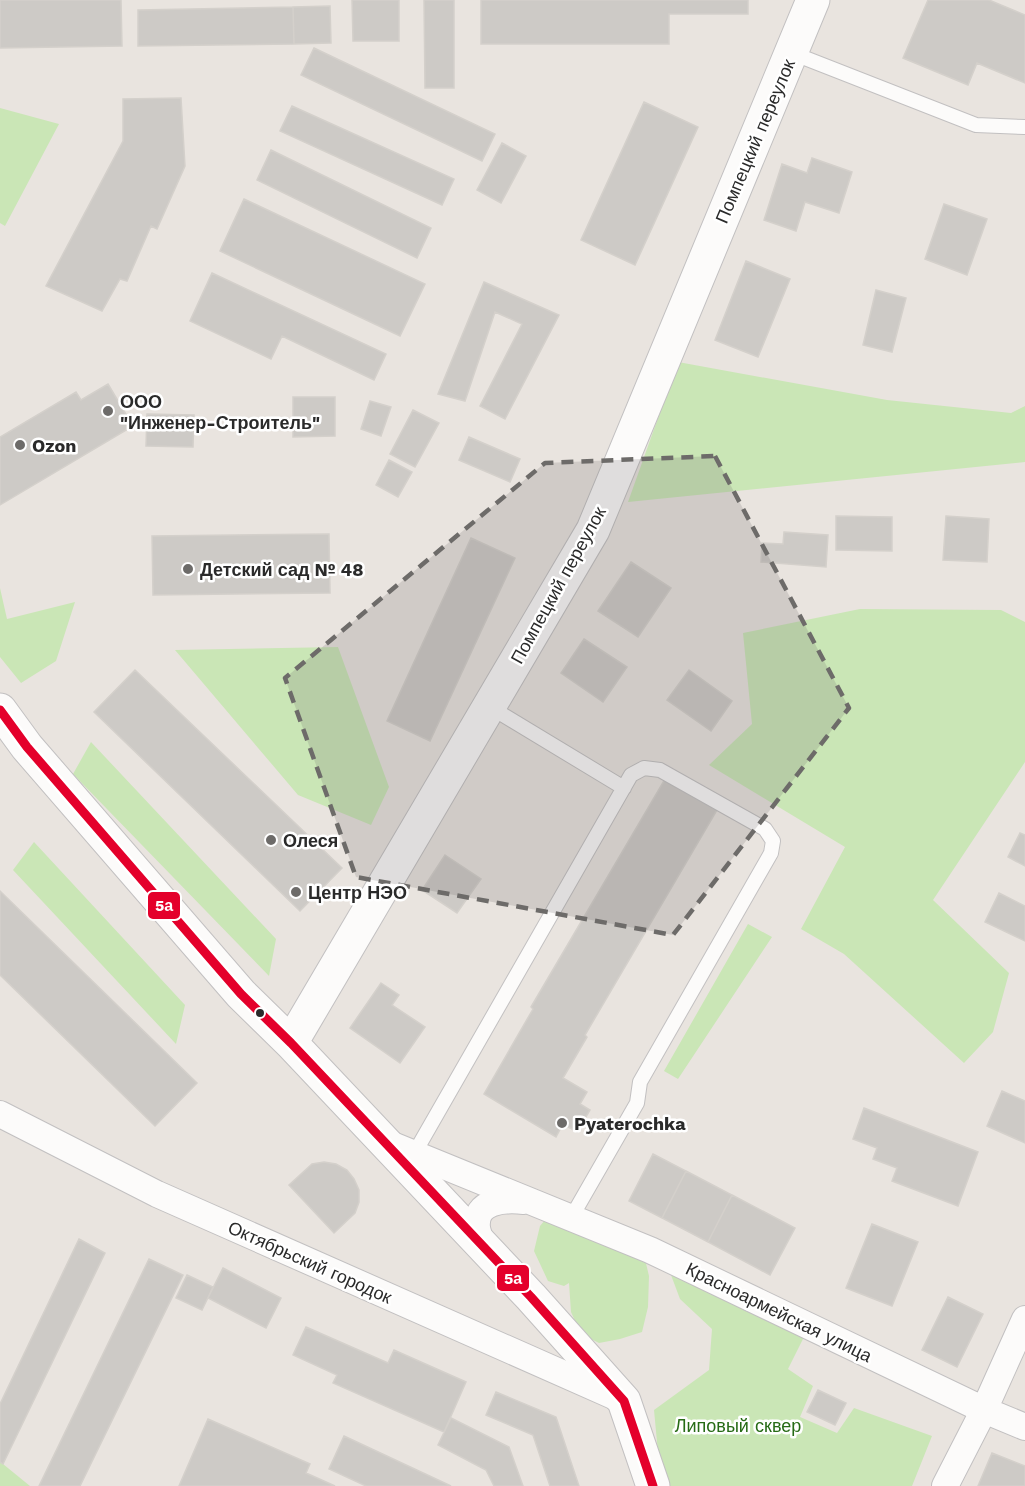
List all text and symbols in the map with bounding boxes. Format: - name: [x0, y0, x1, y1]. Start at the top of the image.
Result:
- street label: Помпецкий переулок: [711, 56, 799, 226]
- place label: ООО "Инженер-Строитель": [120, 391, 320, 433]
- marker: ООО "Инженер-Строитель": [101, 404, 115, 418]
- place label: Ozon: [32, 435, 76, 456]
- marker: Ozon: [13, 438, 27, 452]
- street label: Помпецкий переулок: [506, 503, 610, 667]
- place label: Детский сад № 48: [200, 559, 364, 580]
- marker: Детский сад № 48: [181, 562, 195, 576]
- place label: Олеся: [283, 830, 338, 851]
- marker: Олеся: [264, 833, 278, 847]
- place label: Центр НЭО: [308, 882, 407, 903]
- marker: Центр НЭО: [289, 885, 303, 899]
- line badge: 5а: [147, 891, 181, 920]
- text: 5а: [155, 896, 173, 915]
- unlabelled marker: [254, 1007, 266, 1019]
- place label: Pyaterochka: [574, 1113, 686, 1134]
- marker: Pyaterochka: [555, 1116, 569, 1130]
- street label: Октябрьский городок: [225, 1216, 395, 1308]
- street label: Красноармейская улица: [682, 1258, 876, 1367]
- line badge: 5а: [496, 1264, 530, 1292]
- text: 5а: [504, 1269, 522, 1288]
- park label: Липовый сквер: [675, 1415, 801, 1436]

